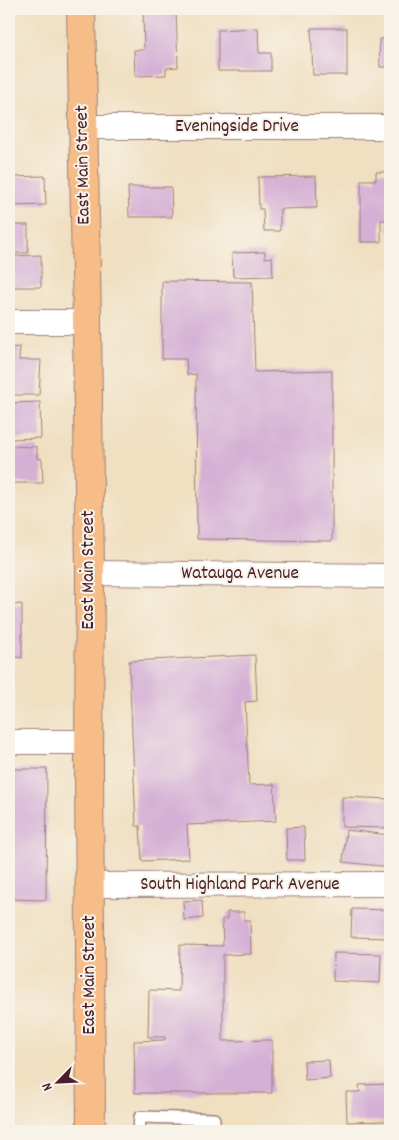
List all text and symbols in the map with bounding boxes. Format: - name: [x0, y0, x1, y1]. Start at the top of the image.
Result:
- street label: East Main Street: [69, 105, 99, 225]
- street label: Eveningside Drive: [175, 114, 299, 141]
- street label: East Main Street: [76, 510, 103, 630]
- street label: Watauga Avenue: [181, 561, 299, 588]
- street label: South Highland Park Avenue: [140, 872, 340, 899]
- street label: East Main Street: [77, 915, 104, 1035]
- north arrow: [32, 1058, 82, 1108]
- text: N: [37, 1079, 58, 1094]

